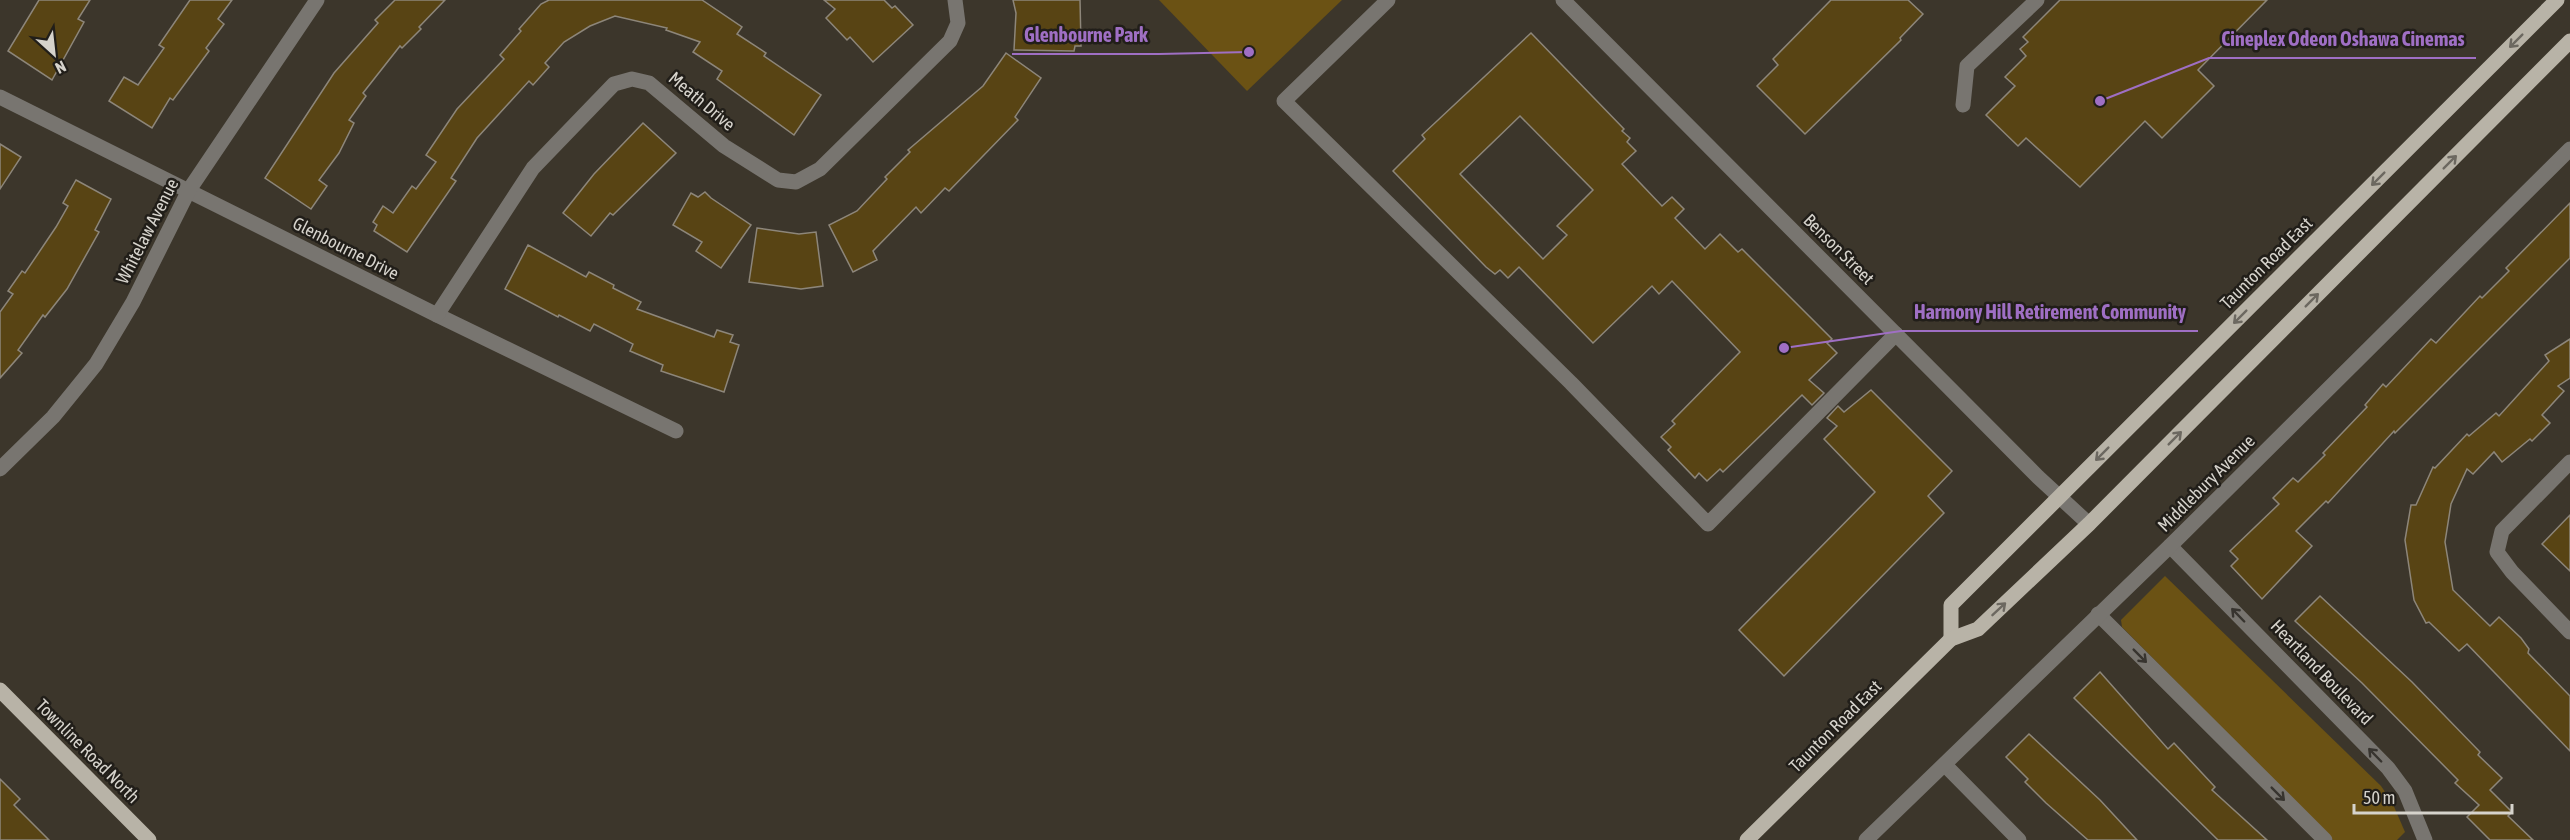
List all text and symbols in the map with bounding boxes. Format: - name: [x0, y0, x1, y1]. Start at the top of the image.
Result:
- callout: Glenbourne Park: [1012, 16, 1159, 54]
- callout: Cineplex Odeon Oshawa Cinemas: [2209, 20, 2476, 58]
- text: Glenbourne Park: [1024, 23, 1148, 46]
- north arrow: [24, 24, 84, 84]
- text: Cineplex Odeon Oshawa Cinemas: [2221, 27, 2465, 50]
- one-way arrow: [2508, 34, 2523, 49]
- text: N: [53, 57, 69, 78]
- street label: Meath Drive: [665, 67, 739, 135]
- one-way arrow: [2443, 154, 2457, 169]
- one-way arrow: [2370, 172, 2385, 186]
- street label: Whitelaw Avenue: [111, 175, 183, 287]
- street label: Benson Street: [1799, 209, 1879, 289]
- street label: Glenbourne Drive: [289, 212, 403, 284]
- street label: Taunton Road East: [2216, 213, 2316, 313]
- callout: Harmony Hill Retirement Community: [1901, 293, 2198, 331]
- one-way arrow: [2305, 293, 2320, 307]
- text: Harmony Hill Retirement Community: [1914, 300, 2187, 323]
- one-way arrow: [2232, 309, 2247, 324]
- street label: Middlebury Avenue: [2153, 430, 2259, 536]
- one-way arrow: [2167, 431, 2182, 446]
- one-way arrow: [2094, 447, 2109, 462]
- one-way arrow: [1992, 602, 2007, 616]
- one-way arrow: [2231, 608, 2246, 623]
- street label: Heartland Boulevard: [2267, 615, 2377, 729]
- one-way arrow: [2132, 648, 2147, 663]
- street label: Taunton Road East: [1785, 676, 1885, 776]
- street label: Townline Road North: [32, 695, 144, 807]
- one-way arrow: [2368, 747, 2382, 762]
- scale bar: [2354, 777, 2512, 815]
- one-way arrow: [2270, 786, 2285, 801]
- text: 50 m: [2363, 787, 2395, 808]

